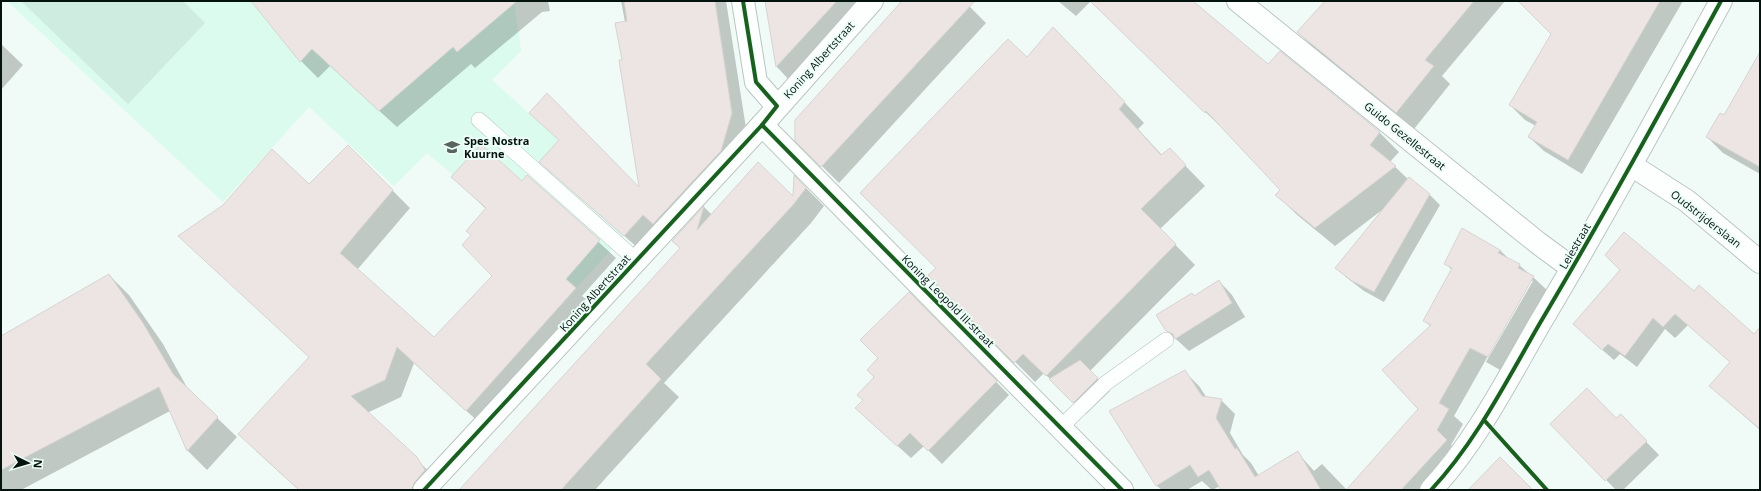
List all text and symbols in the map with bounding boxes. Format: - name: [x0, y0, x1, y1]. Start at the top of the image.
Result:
- street label: Koning Albertstraat: [780, 18, 857, 102]
- street label: Guido Gezellestraat: [1361, 98, 1449, 173]
- place label: Spes Nostra Kuurne: [464, 133, 529, 161]
- school or university icon: Spes Nostra Kuurne: [443, 138, 461, 156]
- street label: Oudstrijderslaan: [1668, 186, 1745, 251]
- street label: Leiestraat: [1555, 220, 1594, 271]
- street label: Koning Albertstraat: [556, 251, 633, 335]
- street label: Koning Leopold III-straat: [899, 251, 998, 350]
- north arrow: [8, 443, 48, 483]
- text: N: [31, 459, 46, 469]

